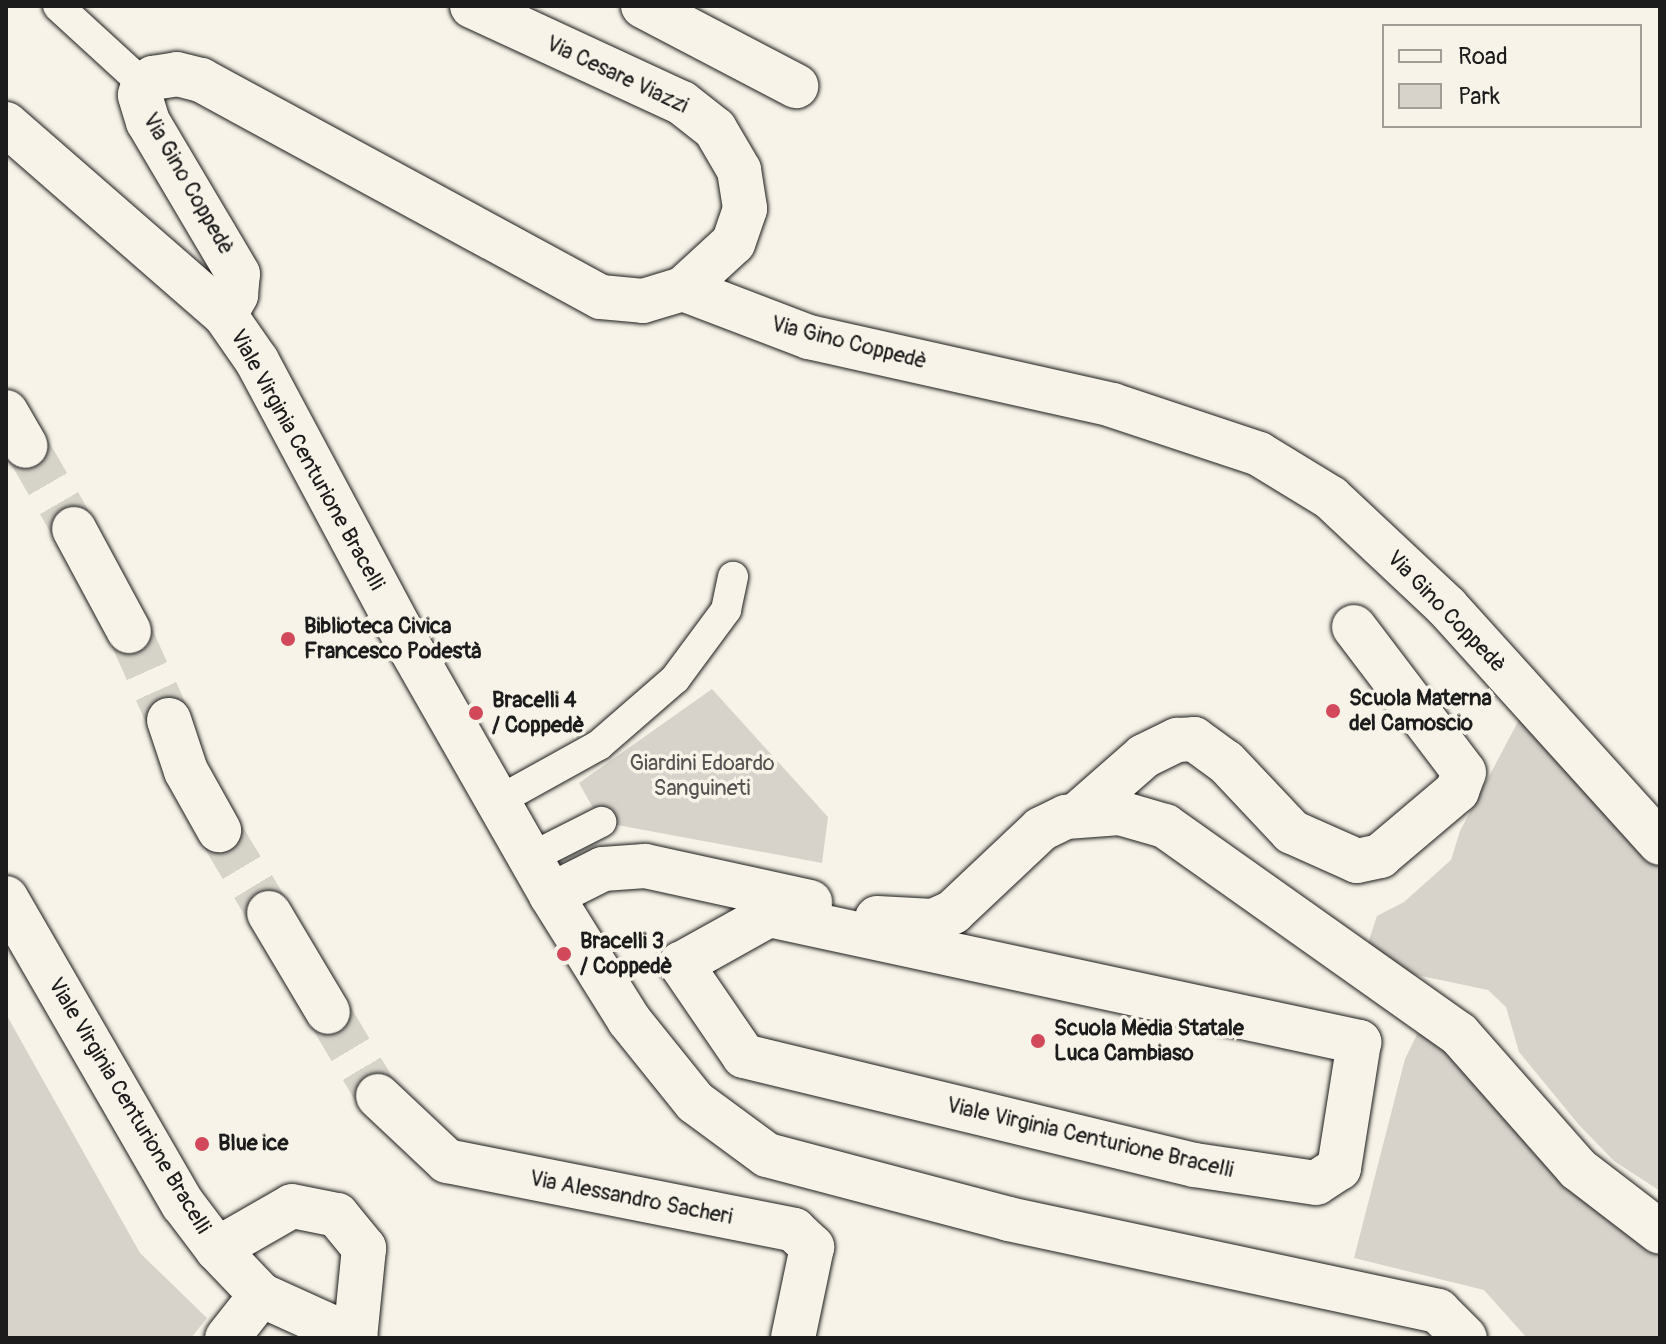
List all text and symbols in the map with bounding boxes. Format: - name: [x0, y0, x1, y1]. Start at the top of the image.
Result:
- legend: [1382, 24, 1642, 128]
- street label: Via Cesare Viazzi: [542, 31, 692, 119]
- text: Road: [1458, 42, 1508, 71]
- text: Park: [1458, 82, 1500, 111]
- street label: Via Gino Coppedè: [137, 108, 239, 260]
- street label: Via Gino Coppedè: [768, 311, 930, 375]
- street label: Viale Virginia Centurione Bracelli: [224, 325, 390, 595]
- street label: Via Gino Coppedè: [1381, 545, 1511, 679]
- place label: Biblioteca Civica Francesco Podestà: [304, 613, 481, 664]
- marker: Biblioteca Civica Francesco Podestà: [279, 630, 297, 648]
- place label: Scuola Materna del Camoscio: [1349, 685, 1492, 736]
- place label: Bracelli 4 / Coppedè: [492, 687, 584, 738]
- marker: Scuola Materna del Camoscio: [1324, 702, 1342, 720]
- marker: Bracelli 4 / Coppedè: [467, 704, 485, 722]
- park label: Giardini Edoardo Sanguineti: [629, 750, 775, 802]
- place label: Bracelli 3 / Coppedè: [580, 928, 672, 980]
- marker: Bracelli 3 / Coppedè: [555, 945, 573, 963]
- street label: Viale Virginia Centurione Bracelli: [42, 973, 216, 1239]
- place label: Scuola Media Statale Luca Cambiaso: [1054, 1015, 1244, 1066]
- marker: Scuola Media Statale Luca Cambiaso: [1029, 1032, 1047, 1050]
- street label: Viale Virginia Centurione Bracelli: [944, 1092, 1236, 1184]
- place label: Blue ice: [218, 1131, 288, 1157]
- marker: Blue ice: [193, 1135, 211, 1153]
- street label: Via Alessandro Sacheri: [527, 1165, 735, 1231]

